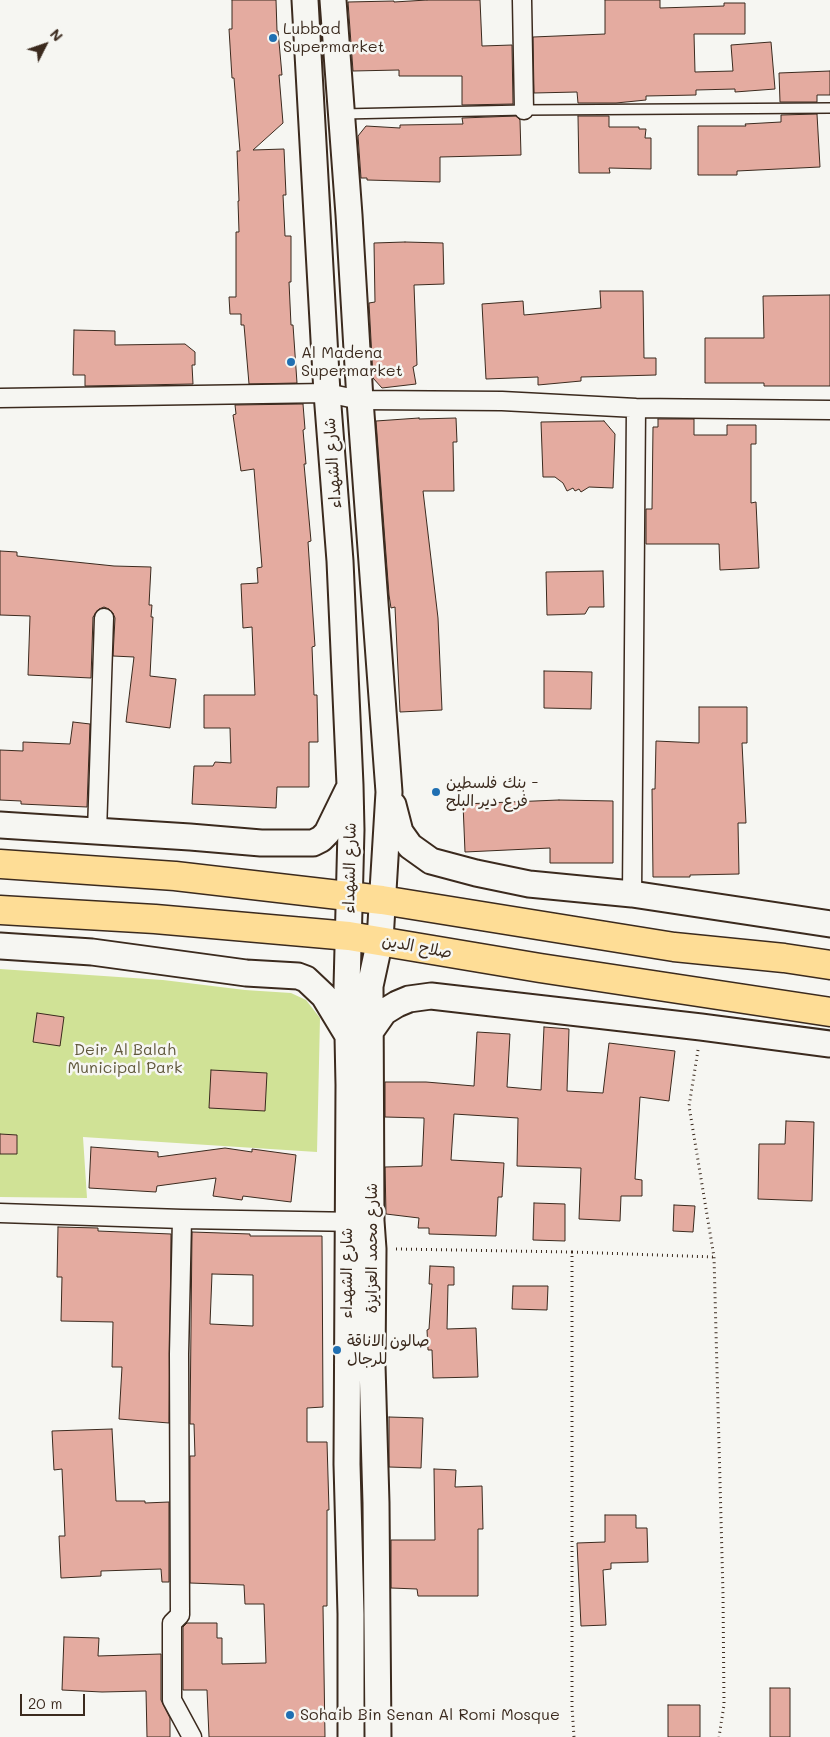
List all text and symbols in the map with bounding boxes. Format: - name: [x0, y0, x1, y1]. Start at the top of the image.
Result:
- place label: Lubbad Supermarket: [283, 19, 385, 57]
- north arrow: [20, 20, 70, 70]
- text: N: [46, 25, 67, 45]
- marker: Lubbad Supermarket: [267, 32, 279, 44]
- place label: Al Madena Supermarket: [301, 343, 403, 381]
- marker: Al Madena Supermarket: [285, 356, 297, 368]
- street label: شارع الشهداء: [320, 417, 346, 509]
- place label: بنك فلسطين - فرع دير البلح: [446, 773, 538, 811]
- marker: بنك فلسطين - فرع دير البلح: [430, 786, 442, 798]
- street label: شارع الشهداء: [340, 822, 360, 914]
- street label: صلاح الدين: [380, 931, 454, 963]
- park label: Deir Al Balah Municipal Park: [68, 1040, 182, 1078]
- street label: شارع محمد العزايزة: [362, 1183, 382, 1313]
- street label: شارع الشهداء: [337, 1228, 357, 1318]
- place label: صالون الاناقة للرجال: [347, 1331, 430, 1369]
- marker: صالون الاناقة للرجال: [331, 1344, 343, 1356]
- scale bar: [22, 1684, 88, 1716]
- text: 20 m: [28, 1693, 62, 1713]
- place label: Sohaib Bin Senan Al Romi Mosque: [300, 1705, 560, 1725]
- marker: Sohaib Bin Senan Al Romi Mosque: [284, 1709, 296, 1721]

